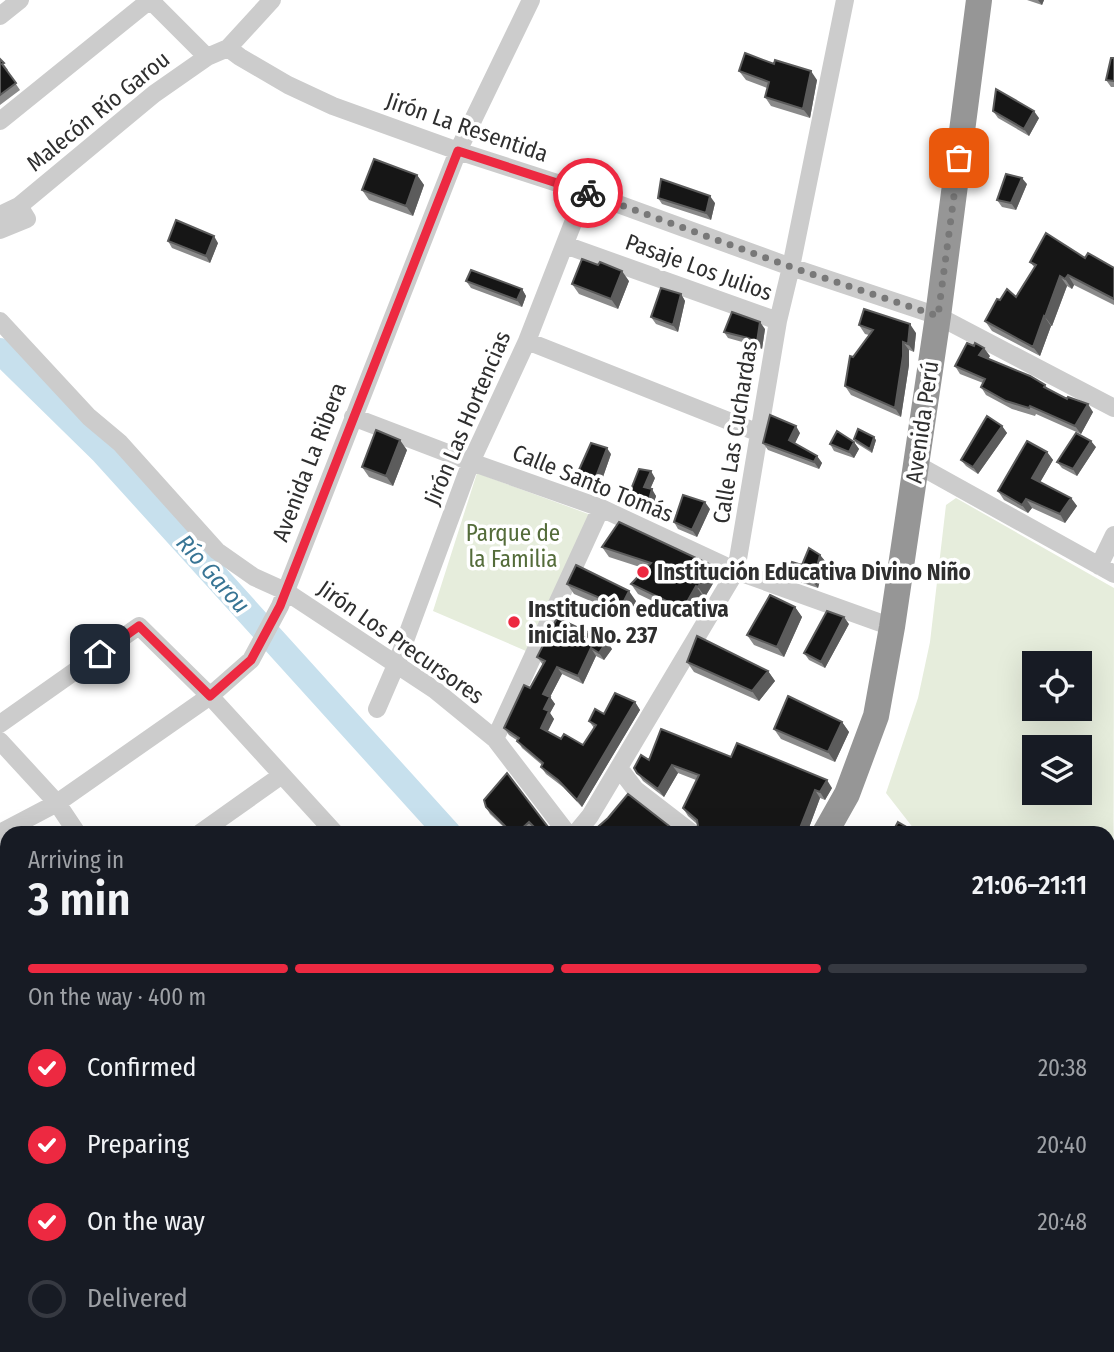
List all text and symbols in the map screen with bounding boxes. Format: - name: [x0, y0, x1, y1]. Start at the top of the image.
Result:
- street label: Malecón Río Garou: [21, 45, 175, 177]
- street label: Jirón La Resentida: [382, 86, 552, 168]
- pin: [929, 128, 989, 188]
- icon: bag: [940, 139, 978, 177]
- courier: [553, 158, 623, 228]
- icon: bike: [569, 174, 607, 212]
- street label: Pasaje Los Julios: [622, 227, 776, 307]
- street label: Jirón Las Hortencias: [418, 326, 516, 509]
- street label: Calle Las Cuchardas: [707, 338, 763, 525]
- street label: Avenida Perú: [900, 359, 944, 485]
- street label: Avenida La Ribera: [266, 379, 352, 545]
- street label: Calle Santo Tomás: [509, 438, 678, 528]
- park label: Parque de la Familia: [466, 519, 560, 573]
- water label: Río Garou: [170, 529, 256, 619]
- place label: Institución Educativa Divino Niño: [657, 558, 971, 586]
- marker: Institución Educativa Divino Niño: [635, 564, 651, 580]
- street label: Jirón Los Precursores: [313, 574, 490, 710]
- place label: Institución educativa inicial No. 237: [528, 595, 729, 649]
- marker: Institución educativa inicial No. 237: [506, 614, 522, 630]
- pin: [70, 624, 130, 684]
- icon: home: [81, 635, 119, 673]
- map controls: [1022, 651, 1092, 805]
- button: locate: [1022, 651, 1092, 721]
- button: layers: [1022, 735, 1092, 805]
- text: Arriving in: [28, 846, 124, 874]
- text: 21:06–21:11: [972, 870, 1087, 901]
- text: 3 min: [28, 872, 131, 927]
- text: On the way · 400 m: [28, 983, 206, 1011]
- icon: check: [28, 1049, 66, 1087]
- text: Confirmed: [87, 1052, 197, 1083]
- text: 20:38: [1038, 1054, 1087, 1082]
- icon: check: [28, 1126, 66, 1164]
- text: Preparing: [87, 1129, 189, 1160]
- text: 20:40: [1037, 1131, 1087, 1159]
- icon: check: [28, 1203, 66, 1241]
- text: On the way: [87, 1206, 205, 1237]
- text: 20:48: [1037, 1208, 1087, 1236]
- text: Delivered: [87, 1283, 188, 1314]

